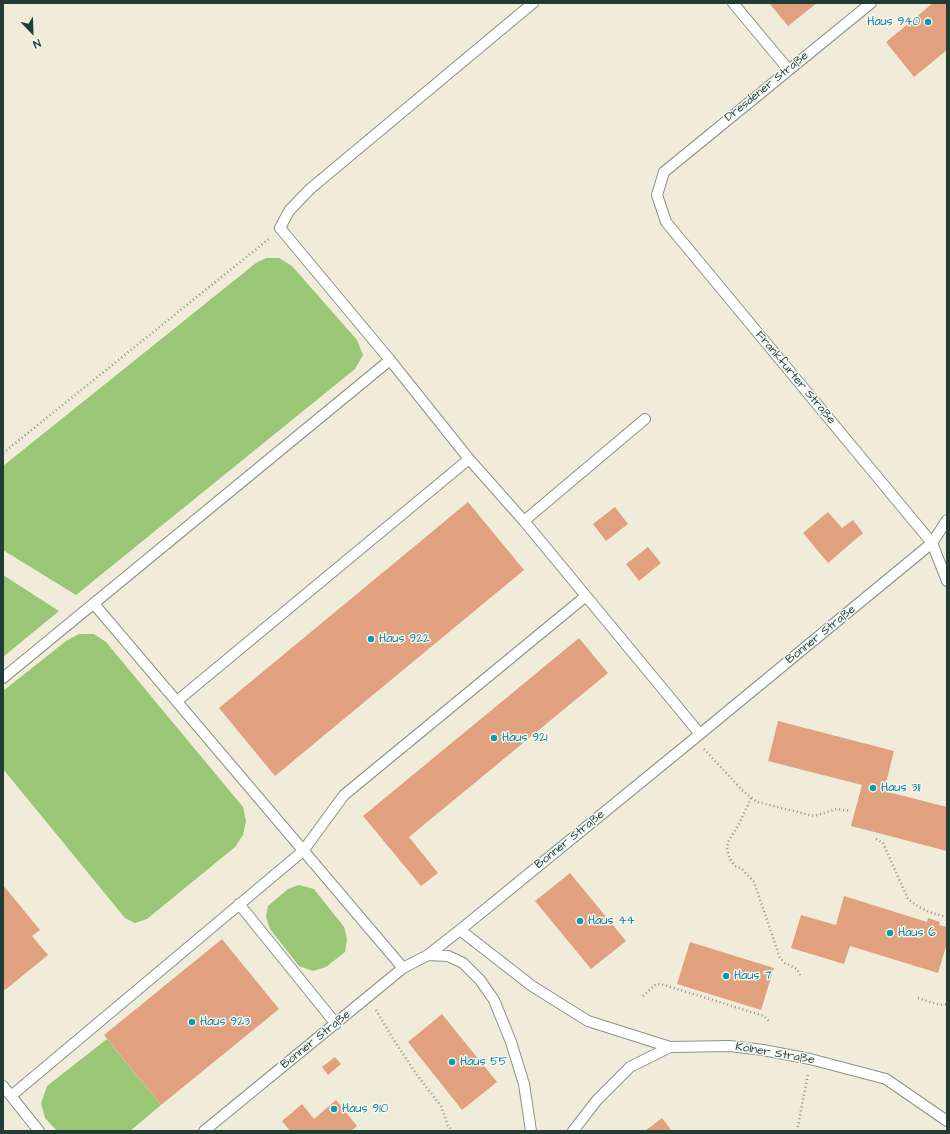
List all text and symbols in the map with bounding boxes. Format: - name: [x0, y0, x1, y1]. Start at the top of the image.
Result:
- north arrow: [12, 12, 52, 52]
- place label: Haus 940: [867, 15, 920, 29]
- marker: Haus 940: [923, 17, 933, 27]
- text: N: [31, 35, 43, 52]
- street label: Dresdener Straße: [722, 49, 812, 125]
- street label: Frankfurter Straße: [752, 328, 838, 428]
- street label: Bonner Straße: [783, 602, 859, 668]
- place label: Haus 922: [379, 632, 430, 646]
- marker: Haus 922: [366, 634, 376, 644]
- place label: Haus 921: [502, 731, 548, 745]
- marker: Haus 921: [489, 733, 499, 743]
- place label: Haus 311: [881, 781, 920, 795]
- marker: Haus 311: [868, 783, 878, 793]
- street label: Bonner Straße: [532, 807, 608, 873]
- place label: Haus 44: [588, 914, 635, 928]
- marker: Haus 44: [575, 916, 585, 926]
- place label: Haus 6: [898, 926, 936, 940]
- marker: Haus 6: [885, 928, 895, 938]
- place label: Haus 7: [734, 969, 772, 983]
- marker: Haus 7: [721, 971, 731, 981]
- street label: Bonner Straße: [278, 1007, 354, 1073]
- place label: Haus 923: [200, 1015, 250, 1029]
- marker: Haus 923: [187, 1017, 197, 1027]
- street label: Kölner Straße: [734, 1040, 816, 1068]
- place label: Haus 55: [460, 1055, 507, 1069]
- marker: Haus 55: [447, 1057, 457, 1067]
- place label: Haus 910: [342, 1102, 388, 1116]
- marker: Haus 910: [329, 1104, 339, 1114]

